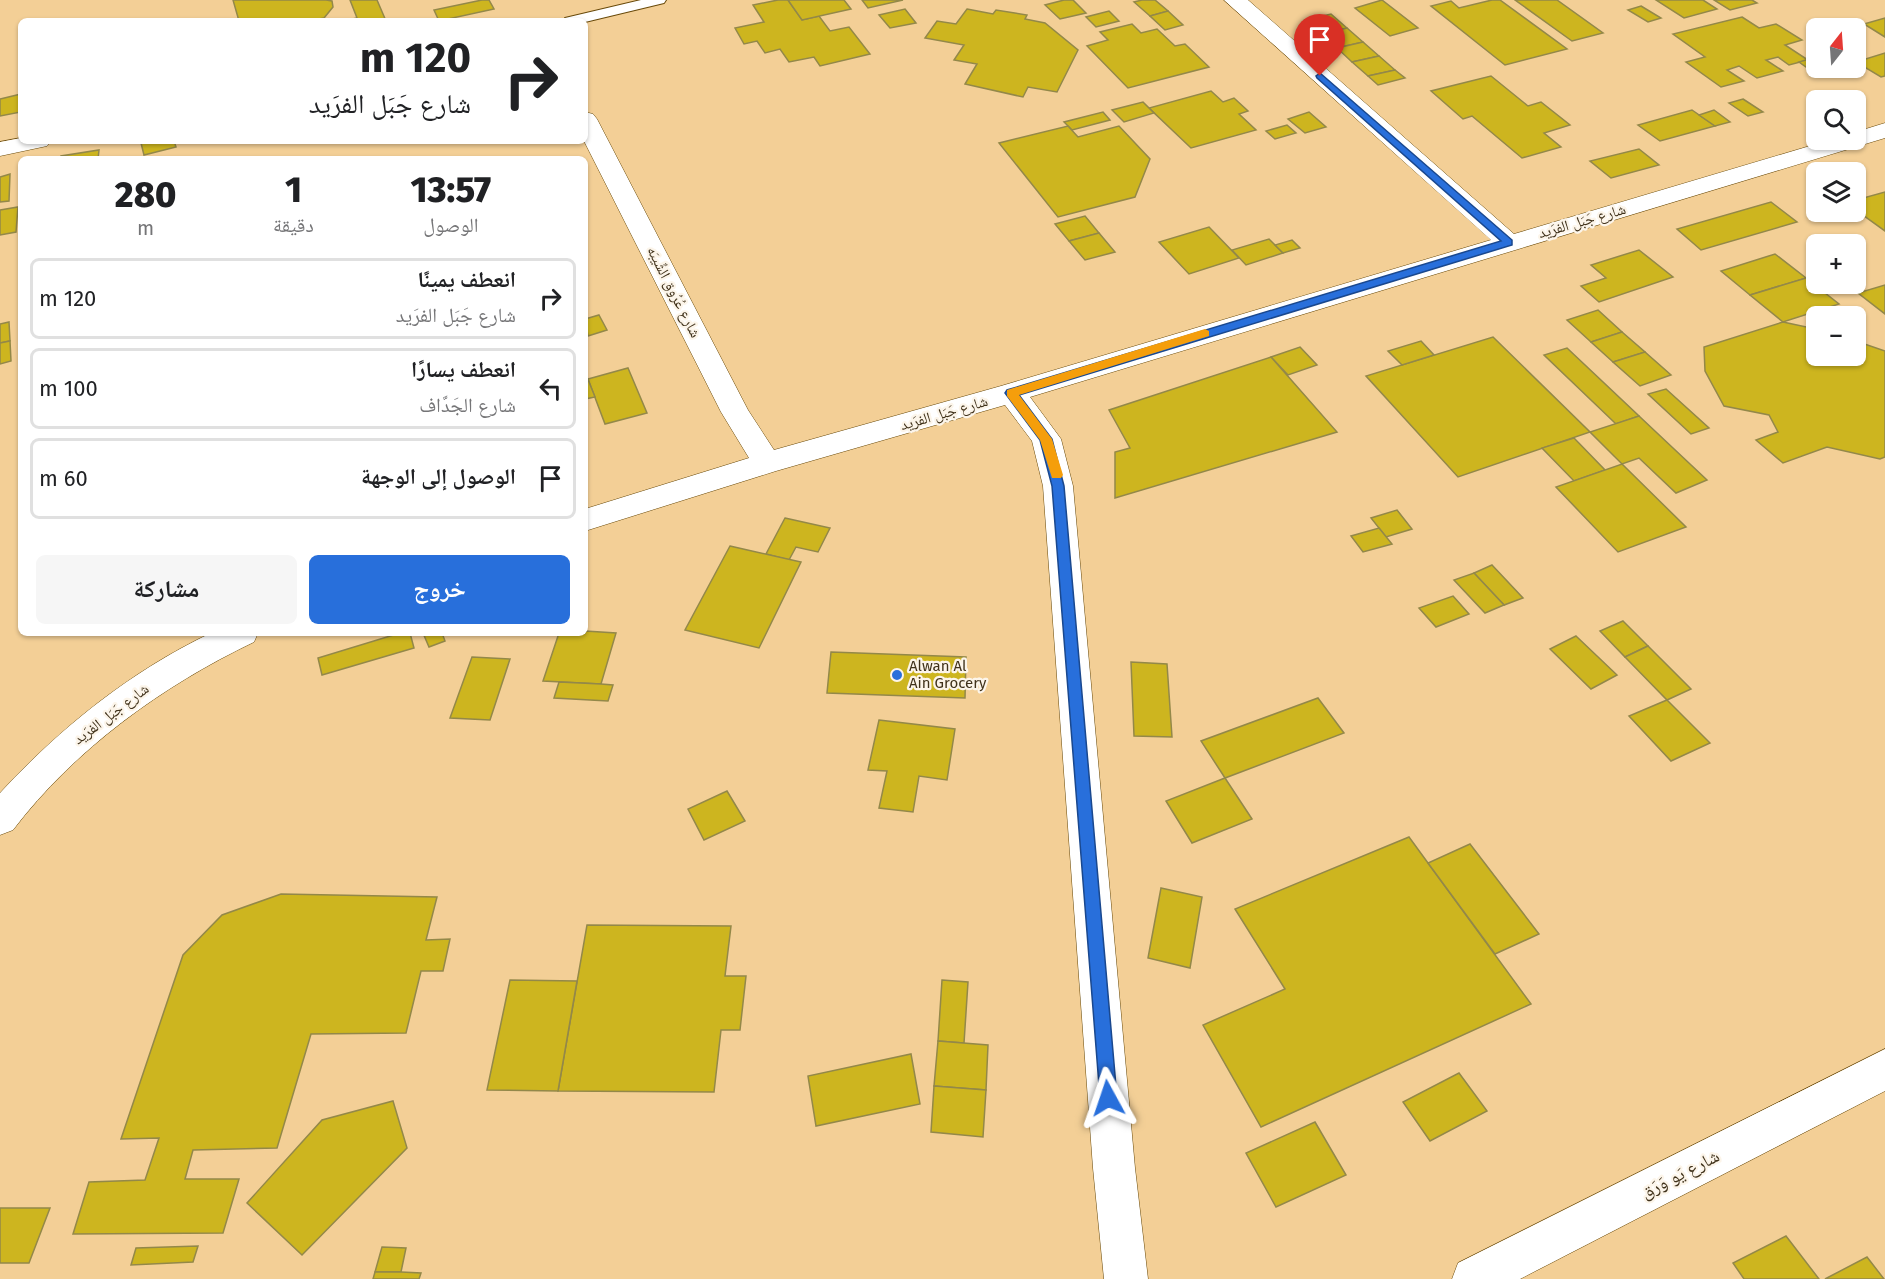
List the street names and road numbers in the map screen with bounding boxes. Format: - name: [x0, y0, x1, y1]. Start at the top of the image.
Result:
- street label: شارع جَبَل الفرَيد: [1536, 200, 1628, 243]
- street label: شارع عُرُوق الشِّيبَه: [642, 243, 705, 341]
- street label: شارع جَبَل الفرَيد: [898, 392, 990, 435]
- street label: شارع جَبَل الفرَيد: [70, 680, 153, 749]
- street label: شارع يَو وَرَق: [1637, 1145, 1723, 1203]

